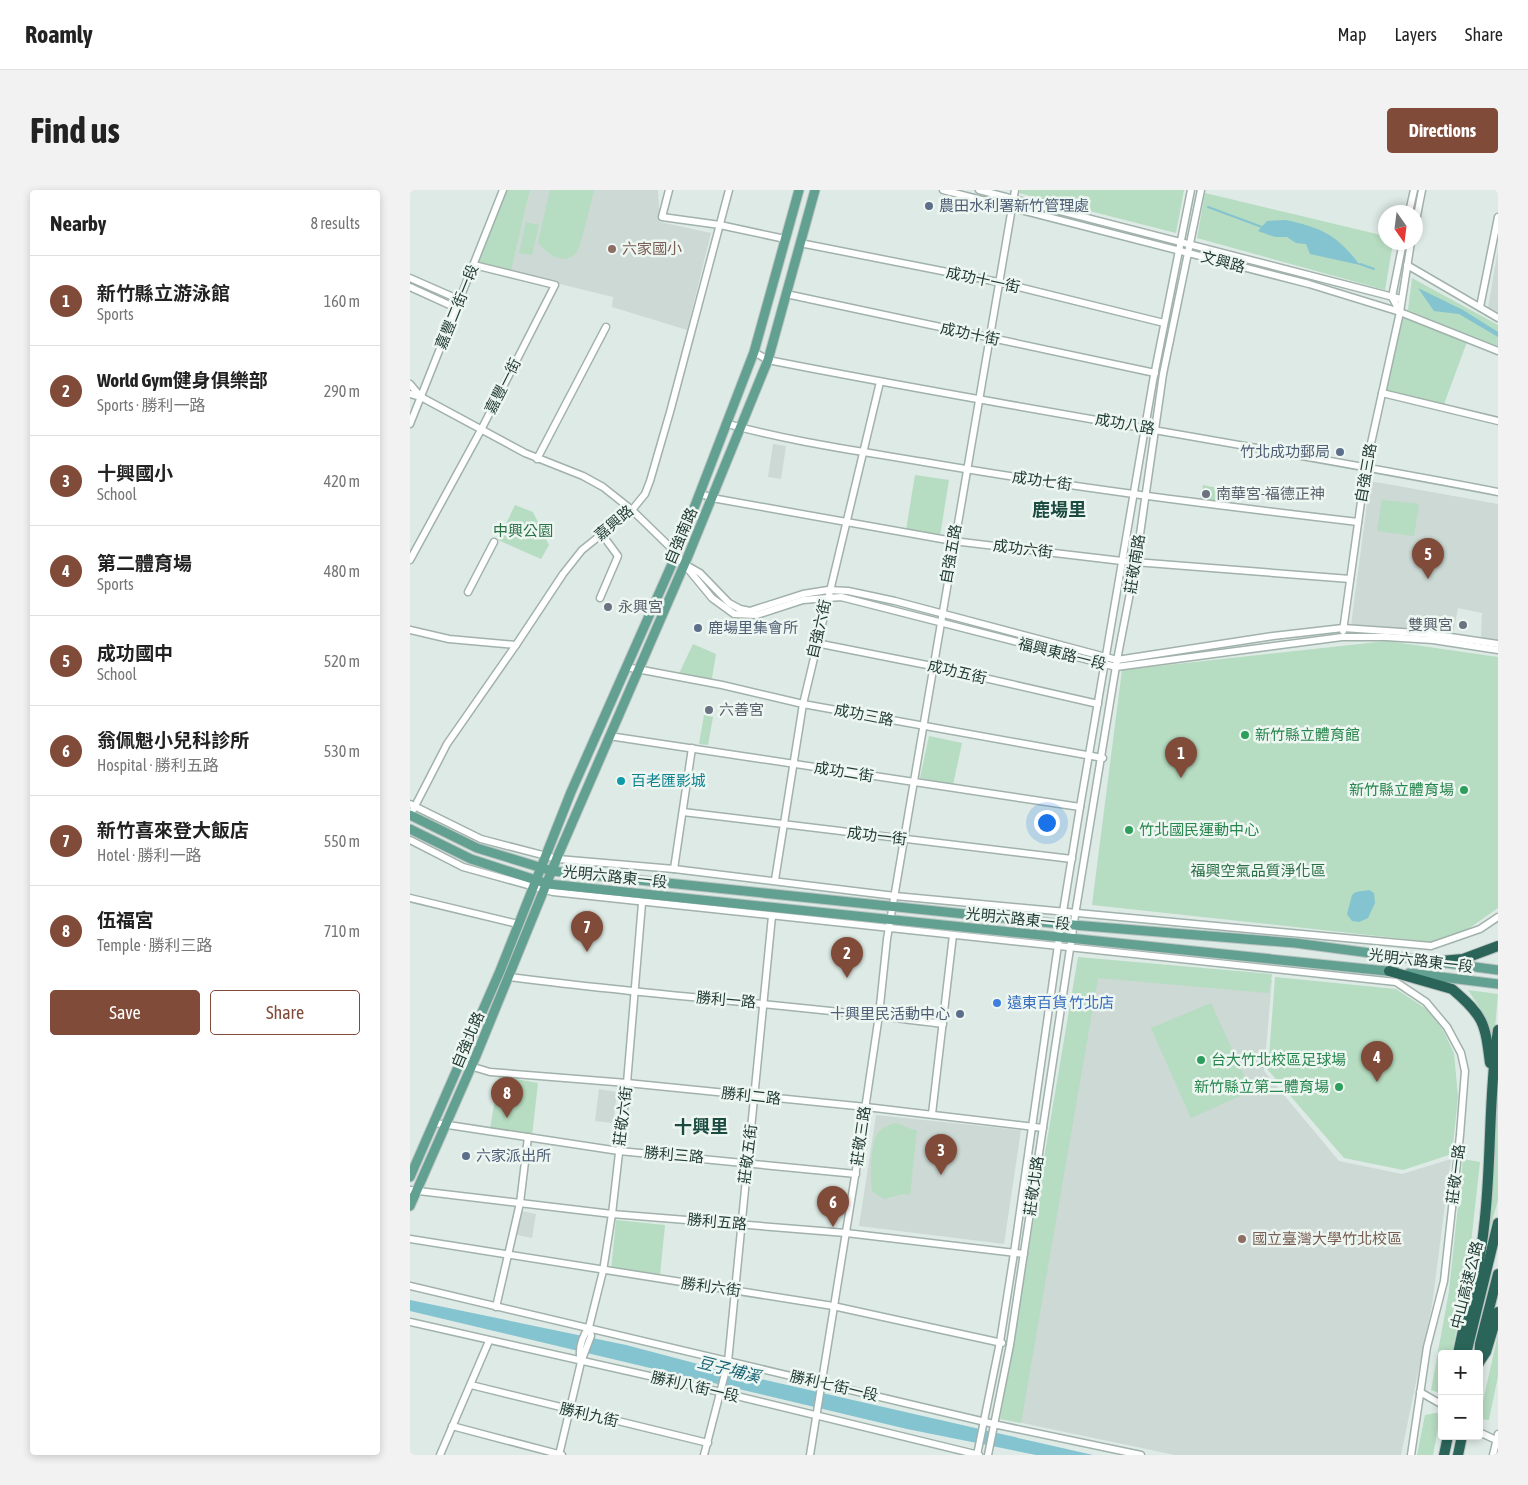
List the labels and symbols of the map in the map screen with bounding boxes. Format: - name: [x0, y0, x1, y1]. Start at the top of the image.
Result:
- place label: 農田水利署新竹管理處: [939, 197, 1089, 214]
- marker: 農田水利署新竹管理處: [923, 200, 935, 212]
- north arrow: [1378, 205, 1423, 250]
- place label: 六家國小: [622, 240, 682, 257]
- marker: 六家國小: [606, 243, 618, 255]
- street label: 文興路: [1199, 247, 1247, 276]
- street label: 嘉豐二街一段: [432, 262, 481, 352]
- street label: 成功十一街: [945, 263, 1022, 296]
- street label: 成功十街: [939, 319, 1001, 348]
- street label: 嘉豐一街: [481, 355, 524, 416]
- street label: 成功八路: [1094, 410, 1156, 437]
- street label: 自強三路: [1352, 442, 1379, 504]
- place label: 竹北成功郵局: [1240, 443, 1330, 460]
- marker: 竹北成功郵局: [1334, 446, 1346, 458]
- street label: 成功七街: [1011, 468, 1073, 493]
- place label: 南華宮-福德正神: [1216, 485, 1325, 502]
- marker: 南華宮-福德正神: [1200, 488, 1212, 500]
- district label: 鹿場里: [1032, 499, 1086, 520]
- street label: 嘉興路: [591, 502, 636, 544]
- street label: 自強南路: [661, 505, 700, 567]
- park label: 中興公園: [493, 522, 553, 539]
- street label: 自強五路: [937, 523, 964, 585]
- street label: 莊敬南路: [1121, 533, 1148, 595]
- street label: 成功六街: [992, 536, 1054, 561]
- pin: 5: [1412, 538, 1444, 579]
- place label: 永興宮: [618, 598, 663, 615]
- street label: 自強六街: [803, 598, 834, 660]
- marker: 永興宮: [602, 601, 614, 613]
- place label: 雙興宮: [1408, 616, 1453, 633]
- place label: 鹿場里集會所: [708, 619, 798, 636]
- marker: 雙興宮: [1457, 619, 1469, 631]
- marker: 鹿場里集會所: [692, 622, 704, 634]
- street label: 福興東路一段: [1016, 634, 1108, 673]
- street label: 成功五街: [926, 656, 988, 687]
- street label: 成功三路: [833, 700, 895, 729]
- place label: 六善宮: [719, 701, 764, 718]
- marker: 六善宮: [703, 704, 715, 716]
- place label: 新竹縣立體育館: [1255, 726, 1360, 743]
- marker: 新竹縣立體育館: [1239, 729, 1251, 741]
- pin: 1: [1165, 737, 1197, 778]
- street label: 成功二街: [813, 758, 875, 785]
- place label: 百老匯影城: [631, 772, 706, 789]
- marker: 百老匯影城: [615, 775, 627, 787]
- place label: 新竹縣立體育場: [1349, 781, 1454, 798]
- marker: 新竹縣立體育場: [1458, 784, 1470, 796]
- your location: [1034, 810, 1060, 836]
- place label: 竹北國民運動中心: [1139, 821, 1259, 838]
- street label: 成功一街: [846, 823, 908, 848]
- marker: 竹北國民運動中心: [1123, 824, 1135, 836]
- park label: 福興空氣品質淨化區: [1190, 862, 1326, 879]
- street label: 光明六路東一段: [562, 863, 668, 890]
- street label: 光明六路東一段: [965, 905, 1071, 932]
- pin: 7: [571, 911, 603, 952]
- pin: 2: [831, 937, 863, 978]
- street label: 光明六路東一段: [1368, 946, 1474, 975]
- street label: 勝利一路: [695, 988, 757, 1011]
- place label: 遠東百貨 竹北店: [1007, 994, 1114, 1011]
- marker: 遠東百貨 竹北店: [991, 997, 1003, 1009]
- place label: 十興里民活動中心: [830, 1005, 950, 1022]
- marker: 十興里民活動中心: [954, 1008, 966, 1020]
- street label: 自強北路: [448, 1009, 487, 1071]
- pin: 4: [1361, 1041, 1393, 1082]
- place label: 台大竹北校區足球場: [1211, 1051, 1346, 1068]
- marker: 台大竹北校區足球場: [1195, 1054, 1207, 1066]
- pin: 8: [491, 1077, 523, 1118]
- place label: 新竹縣立第二體育場: [1194, 1078, 1329, 1095]
- marker: 新竹縣立第二體育場: [1333, 1081, 1345, 1093]
- street label: 勝利二路: [720, 1084, 782, 1107]
- street label: 莊敬六街: [610, 1085, 635, 1147]
- street label: 莊敬三路: [848, 1105, 873, 1167]
- district label: 十興里: [674, 1116, 728, 1137]
- street label: 莊敬五街: [735, 1123, 760, 1185]
- pin: 3: [925, 1134, 957, 1175]
- street label: 勝利三路: [643, 1143, 705, 1166]
- street label: 莊敬一路: [1443, 1143, 1468, 1205]
- place label: 六家派出所: [476, 1147, 551, 1164]
- marker: 六家派出所: [460, 1150, 472, 1162]
- street label: 莊敬北路: [1021, 1155, 1046, 1217]
- pin: 6: [817, 1186, 849, 1227]
- street label: 勝利五路: [686, 1210, 748, 1233]
- place label: 國立臺灣大學竹北校區: [1252, 1230, 1402, 1247]
- marker: 國立臺灣大學竹北校區: [1236, 1233, 1248, 1245]
- street label: 中山高速公路: [1447, 1239, 1486, 1331]
- street label: 勝利六街: [680, 1274, 742, 1299]
- water label: 豆子埔溪: [696, 1353, 764, 1386]
- street label: 勝利七街一段: [788, 1367, 880, 1404]
- street label: 勝利八街一段: [649, 1368, 741, 1405]
- street label: 勝利九街: [558, 1399, 620, 1430]

